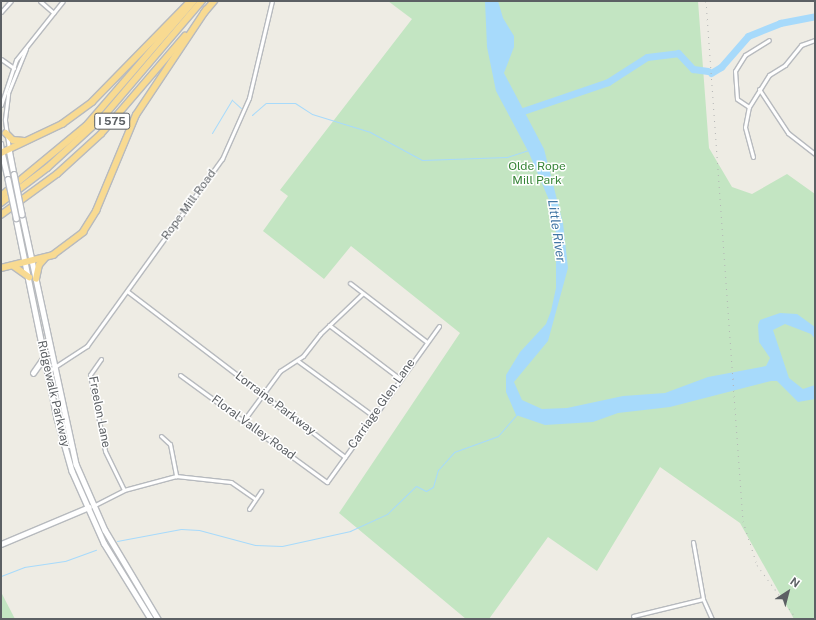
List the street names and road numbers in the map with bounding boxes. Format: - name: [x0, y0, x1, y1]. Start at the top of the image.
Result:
- road number: I 575: [94, 112, 130, 130]
- street label: Rope Mill Road: [159, 167, 219, 243]
- street label: Ridgewalk Parkway: [34, 339, 72, 449]
- street label: Carriage Glen Lane: [346, 356, 418, 452]
- street label: Lorraine Parkway: [232, 369, 318, 439]
- street label: Freelon Lane: [85, 375, 113, 449]
- street label: Floral Valley Road: [208, 393, 298, 463]

